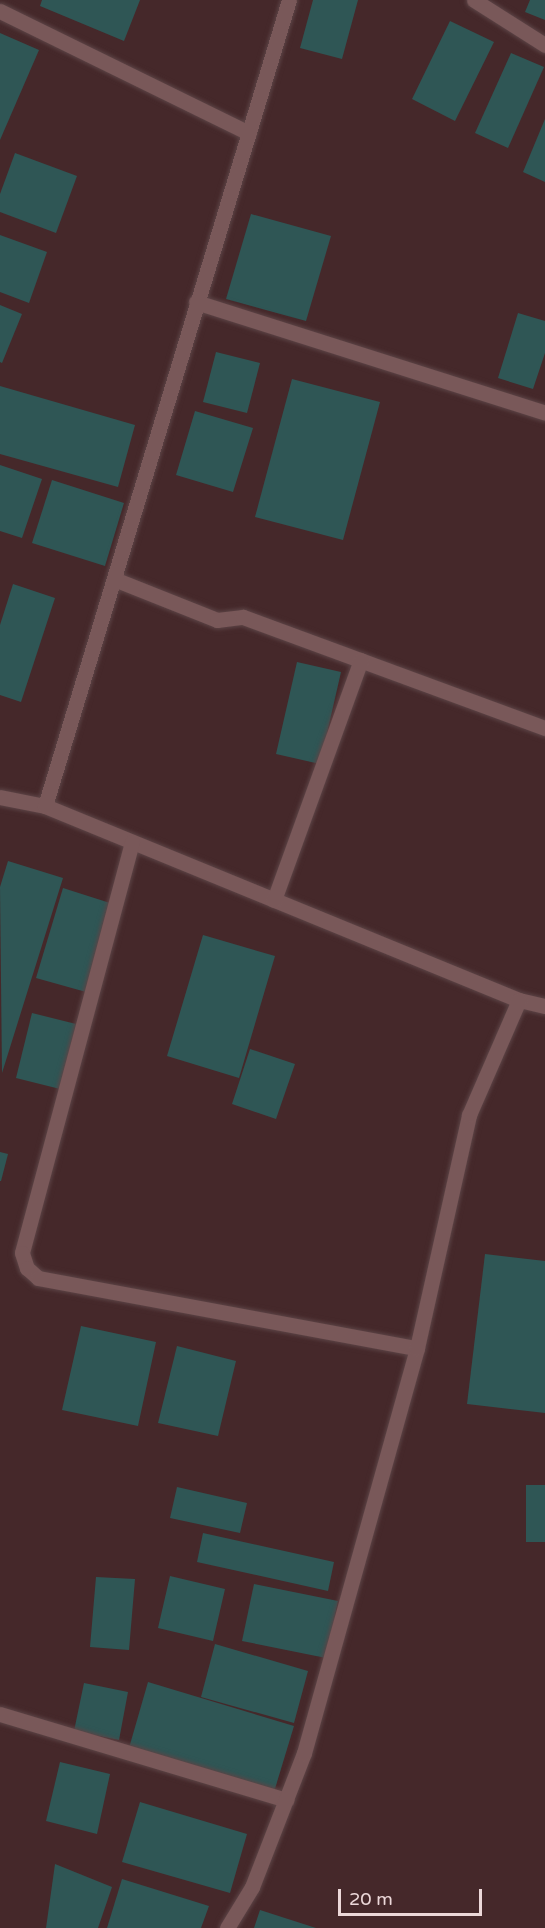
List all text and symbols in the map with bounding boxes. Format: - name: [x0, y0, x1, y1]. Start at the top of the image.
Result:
- scale bar: [341, 1877, 485, 1915]
- text: 20 m: [349, 1888, 393, 1910]

